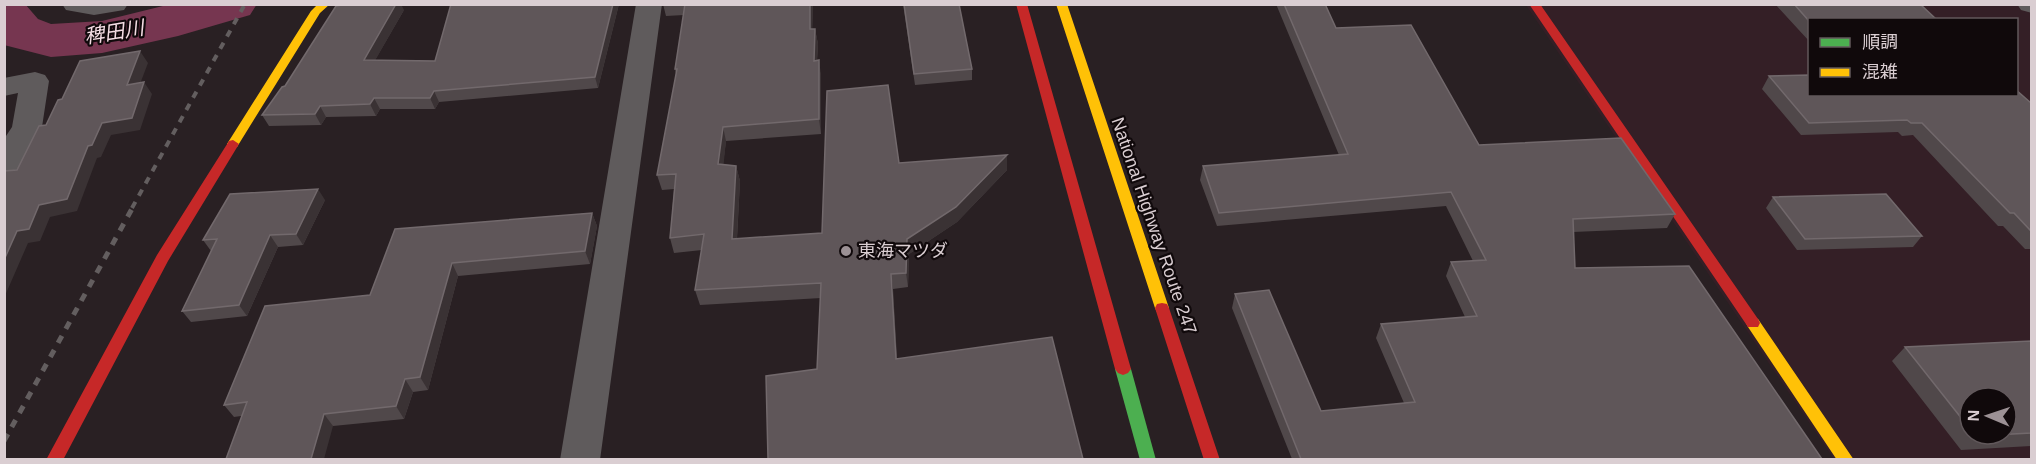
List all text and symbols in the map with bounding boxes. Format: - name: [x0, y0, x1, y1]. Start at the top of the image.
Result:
- water label: 稗田川: [83, 16, 147, 48]
- legend: [1808, 18, 2018, 96]
- text: 順調: [1862, 32, 1898, 52]
- text: 混雑: [1862, 62, 1898, 82]
- street label: National Highway Route 247: [1107, 115, 1201, 337]
- place label: 東海マツダ: [858, 241, 948, 261]
- marker: 東海マツダ: [839, 244, 853, 258]
- north arrow: [1958, 386, 2018, 446]
- text: N: [1965, 409, 1982, 422]

